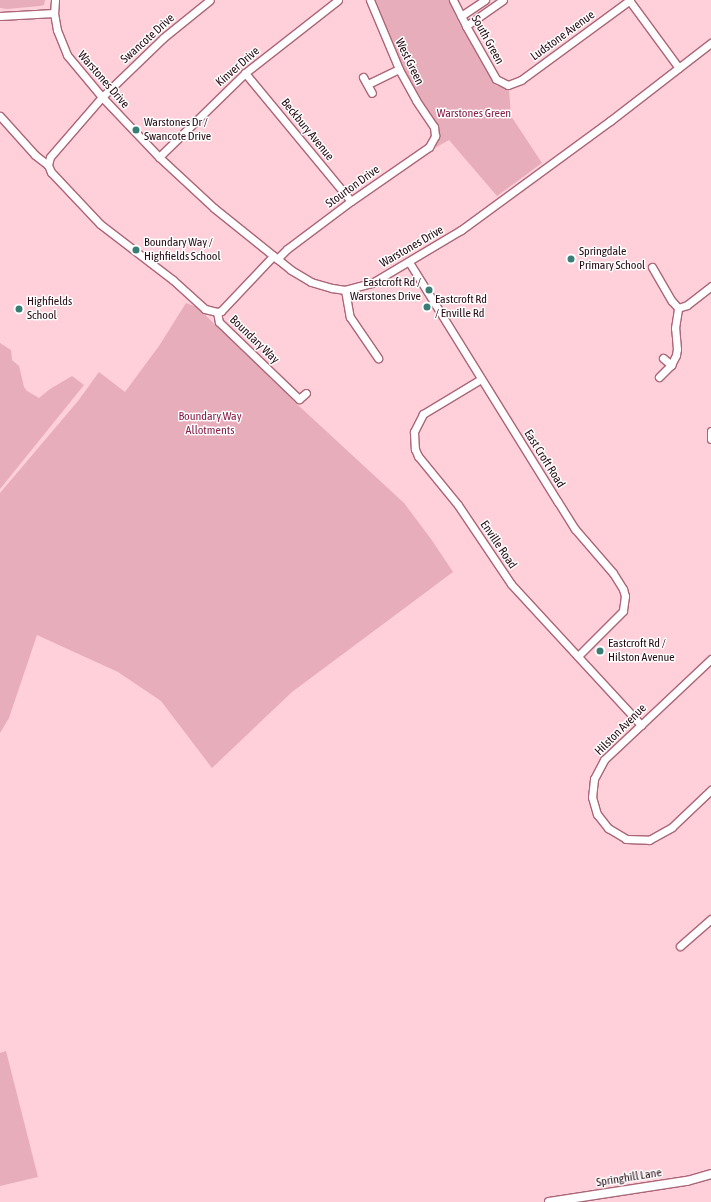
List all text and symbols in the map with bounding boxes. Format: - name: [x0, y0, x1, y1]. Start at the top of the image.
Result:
- street label: Ludstone Avenue: [528, 8, 598, 64]
- street label: Swancote Drive: [118, 11, 178, 67]
- street label: South Green: [468, 13, 506, 67]
- street label: West Green: [392, 37, 426, 87]
- street label: Kinver Drive: [213, 44, 263, 90]
- street label: Warstones Drive: [74, 48, 132, 112]
- street label: Beckbury Avenue: [278, 96, 336, 164]
- park label: Warstones Green: [437, 107, 511, 121]
- place label: Warstones Dr / Swancote Drive: [144, 116, 211, 144]
- marker: Warstones Dr / Swancote Drive: [131, 125, 141, 135]
- street label: Stourton Drive: [323, 163, 383, 211]
- street label: Warstones Drive: [378, 223, 446, 271]
- place label: Boundary Way / Highfields School: [144, 236, 221, 264]
- marker: Boundary Way / Highfields School: [131, 245, 141, 255]
- place label: Springdale Primary School: [579, 245, 645, 273]
- marker: Springdale Primary School: [566, 254, 576, 264]
- place label: Eastcroft Rd / Warstones Drive: [350, 276, 421, 304]
- marker: Eastcroft Rd / Warstones Drive: [424, 285, 434, 295]
- place label: Eastcroft Rd / Enville Rd: [435, 293, 487, 321]
- place label: Highfields School: [27, 295, 72, 323]
- marker: Eastcroft Rd / Enville Rd: [422, 302, 432, 312]
- marker: Highfields School: [14, 304, 24, 314]
- street label: Boundary Way: [226, 313, 282, 367]
- park label: Boundary Way Allotments: [178, 410, 242, 438]
- street label: East Croft Road: [520, 427, 568, 491]
- street label: Enville Road: [477, 518, 519, 572]
- place label: Eastcroft Rd / Hilston Avenue: [608, 637, 675, 665]
- marker: Eastcroft Rd / Hilston Avenue: [595, 646, 605, 656]
- street label: Hilston Avenue: [592, 701, 650, 759]
- street label: Springhill Lane: [595, 1166, 663, 1190]

